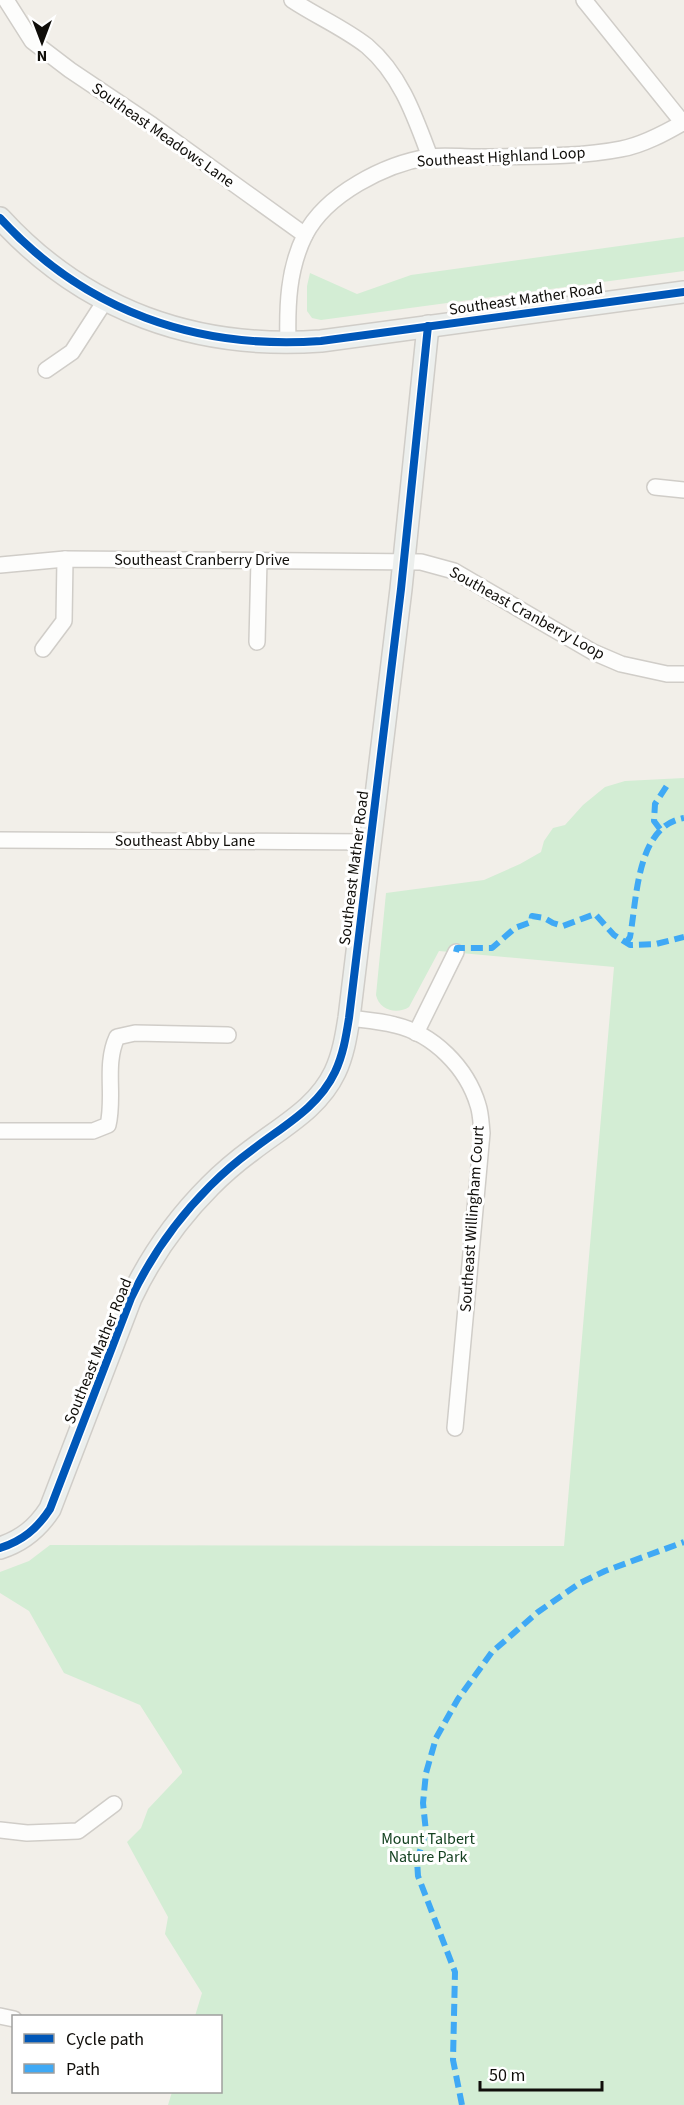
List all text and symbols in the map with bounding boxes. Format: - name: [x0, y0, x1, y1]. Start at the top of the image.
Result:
- north arrow: [12, 12, 72, 72]
- text: N: [37, 45, 47, 67]
- street label: Southeast Meadows Lane: [87, 77, 239, 193]
- street label: Southeast Highland Loop: [416, 142, 586, 172]
- street label: Southeast Mather Road: [448, 277, 604, 321]
- street label: Southeast Cranberry Drive: [114, 549, 290, 571]
- street label: Southeast Cranberry Loop: [445, 561, 609, 665]
- street label: Southeast Mather Road: [334, 790, 374, 946]
- street label: Southeast Abby Lane: [115, 830, 255, 852]
- street label: Southeast Willingham Court: [455, 1124, 490, 1313]
- street label: Southeast Mather Road: [59, 1275, 137, 1427]
- park label: Mount Talbert Nature Park: [381, 1828, 475, 1868]
- legend: [12, 2015, 222, 2093]
- text: Cycle path: [66, 2027, 144, 2052]
- scale bar: [480, 2054, 602, 2092]
- text: Path: [66, 2057, 100, 2082]
- text: 50 m: [489, 2063, 525, 2088]

